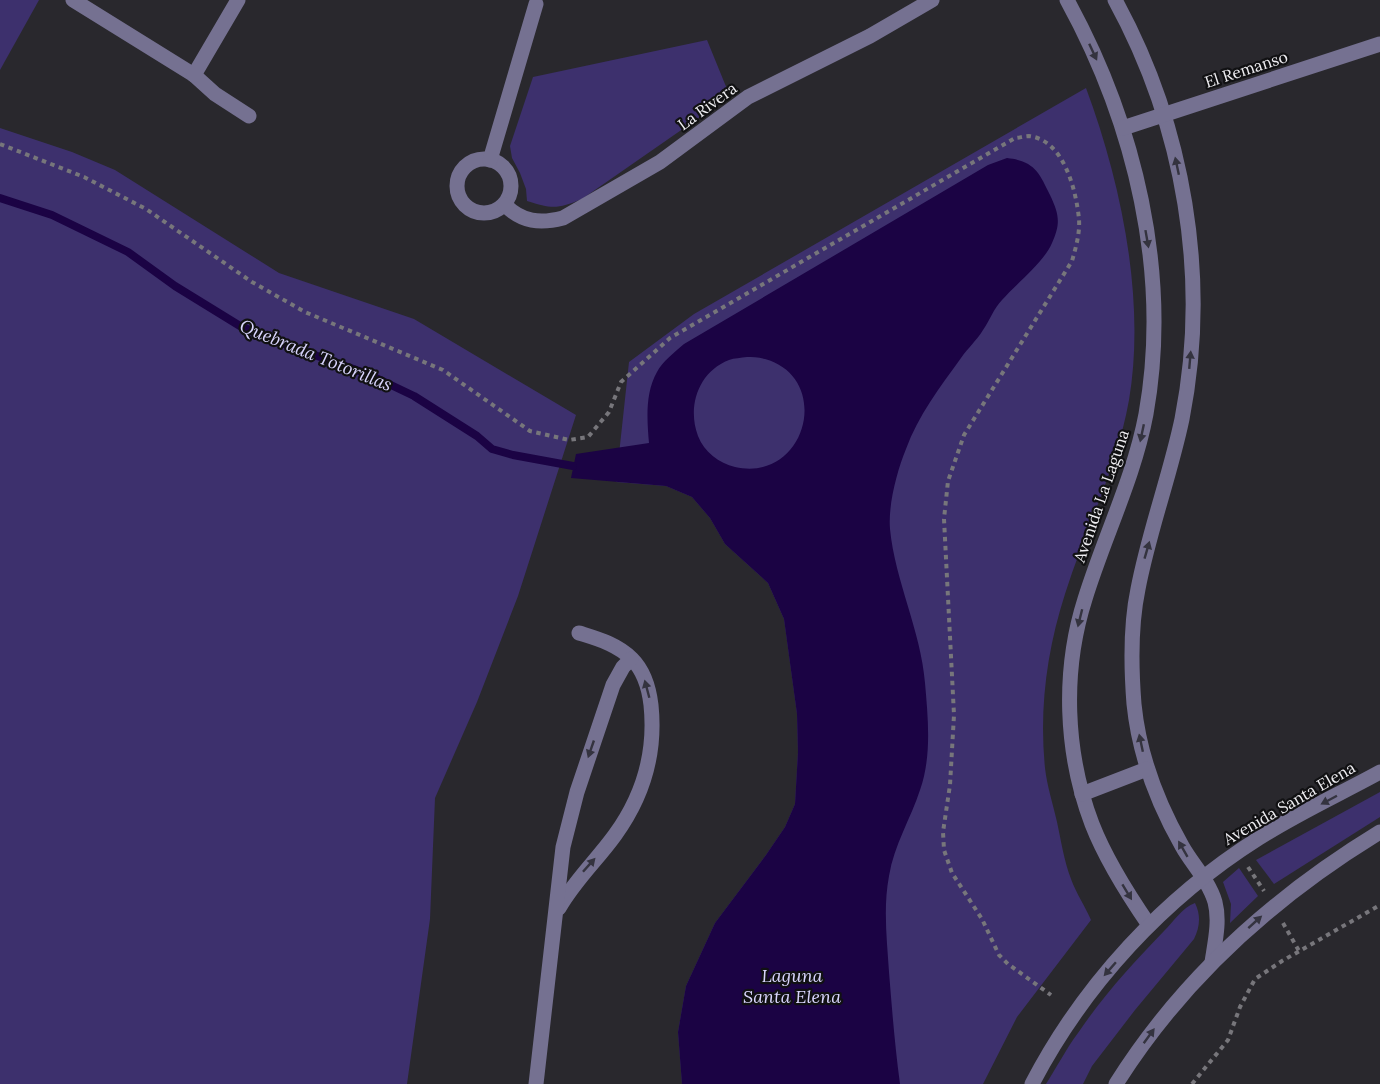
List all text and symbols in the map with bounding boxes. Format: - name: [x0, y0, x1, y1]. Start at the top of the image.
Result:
- one-way arrow: [1089, 44, 1098, 61]
- street label: El Remanso: [1202, 46, 1290, 92]
- street label: La Rivera: [673, 78, 741, 134]
- one-way arrow: [1172, 157, 1182, 176]
- one-way arrow: [1143, 230, 1152, 249]
- water label: Quebrada Totorillas: [236, 314, 396, 396]
- one-way arrow: [1185, 351, 1195, 370]
- one-way arrow: [1136, 424, 1146, 442]
- street label: Avenida La Laguna: [1069, 427, 1133, 566]
- one-way arrow: [1143, 541, 1152, 559]
- one-way arrow: [1074, 608, 1084, 627]
- one-way arrow: [642, 679, 651, 697]
- one-way arrow: [1135, 734, 1145, 752]
- one-way arrow: [586, 740, 595, 758]
- street label: Avenida Santa Elena: [1219, 757, 1359, 849]
- one-way arrow: [1320, 795, 1337, 805]
- one-way arrow: [1178, 841, 1189, 857]
- one-way arrow: [583, 857, 596, 873]
- one-way arrow: [1121, 884, 1132, 900]
- one-way arrow: [1247, 916, 1262, 929]
- one-way arrow: [1103, 961, 1116, 977]
- water label: Laguna Santa Elena: [743, 964, 841, 1008]
- one-way arrow: [1143, 1028, 1155, 1044]

